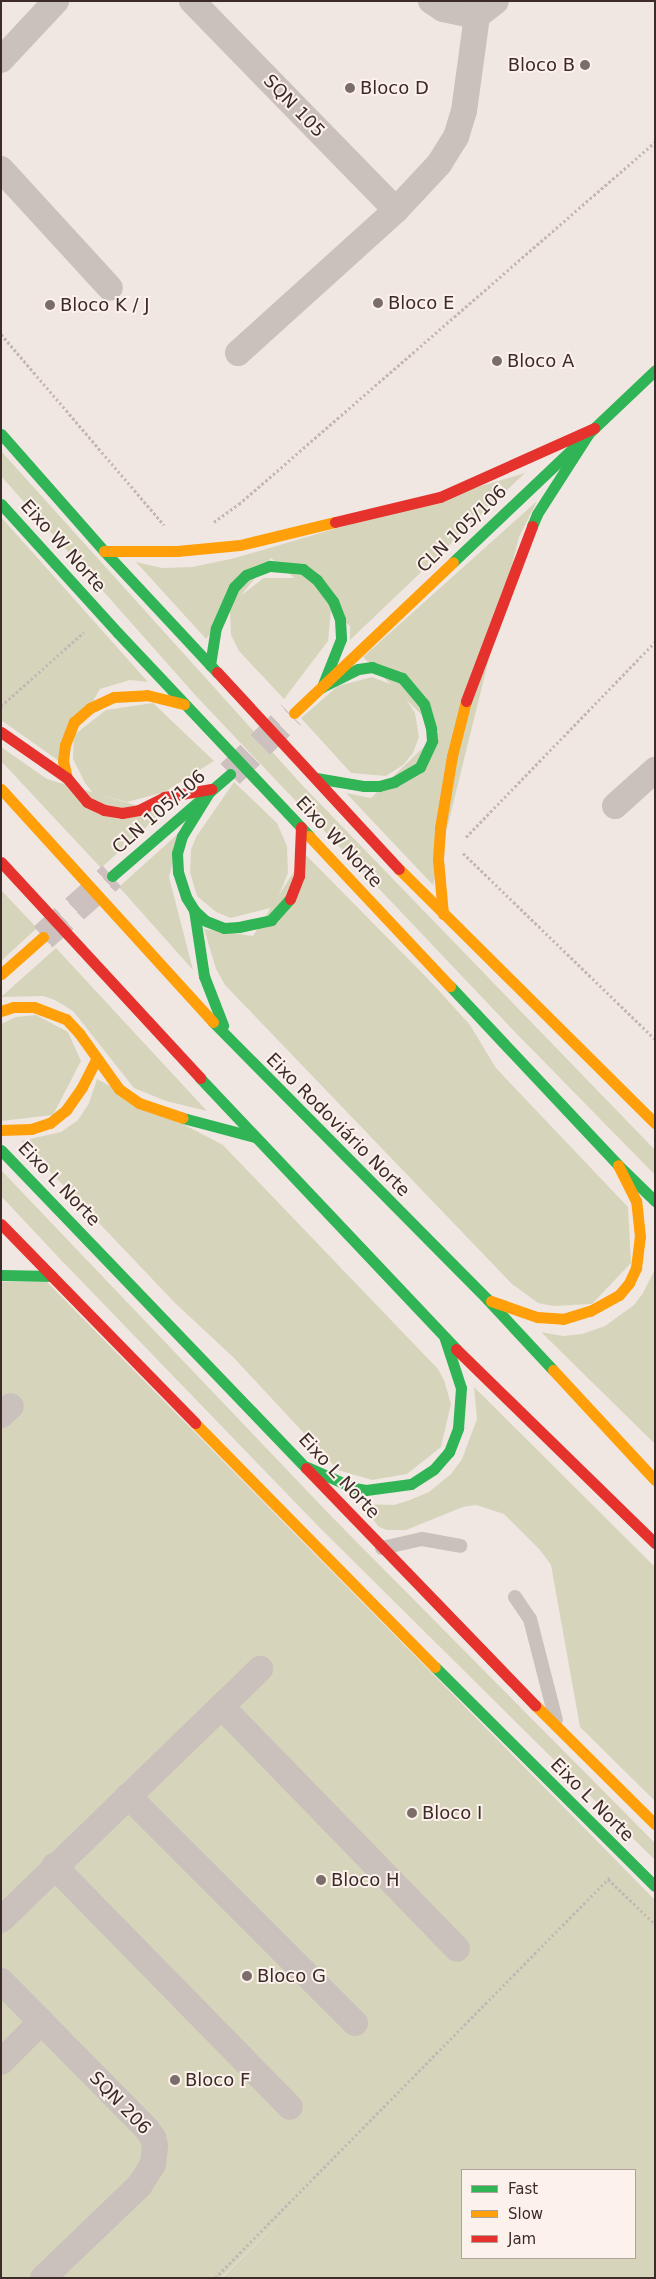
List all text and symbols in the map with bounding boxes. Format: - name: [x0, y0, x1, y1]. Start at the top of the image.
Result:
- place label: Bloco B: [508, 54, 575, 76]
- marker: Bloco B: [579, 59, 591, 71]
- street label: SQN 105: [259, 70, 329, 142]
- place label: Bloco D: [360, 77, 429, 99]
- marker: Bloco D: [344, 82, 356, 94]
- place label: Bloco E: [388, 292, 454, 314]
- place label: Bloco K / J: [60, 294, 150, 316]
- marker: Bloco E: [372, 297, 384, 309]
- marker: Bloco K / J: [44, 299, 56, 311]
- place label: Bloco A: [507, 350, 574, 372]
- marker: Bloco A: [491, 355, 503, 367]
- street label: CLN 105/106: [413, 481, 511, 577]
- street label: Eixo W Norte: [16, 495, 110, 597]
- street label: CLN 105/106: [108, 766, 210, 858]
- street label: Eixo W Norte: [291, 792, 387, 892]
- street label: Eixo Rodoviário Norte: [262, 1049, 414, 1201]
- street label: Eixo L Norte: [13, 1137, 105, 1231]
- street label: Eixo L Norte: [294, 1429, 384, 1523]
- street label: Eixo L Norte: [546, 1754, 638, 1846]
- place label: Bloco I: [422, 1802, 482, 1824]
- marker: Bloco I: [406, 1807, 418, 1819]
- place label: Bloco H: [331, 1869, 400, 1891]
- marker: Bloco H: [315, 1874, 327, 1886]
- place label: Bloco G: [257, 1965, 326, 1987]
- marker: Bloco G: [241, 1970, 253, 1982]
- street label: SQN 206: [85, 2067, 155, 2139]
- place label: Bloco F: [185, 2069, 250, 2091]
- marker: Bloco F: [169, 2074, 181, 2086]
- legend: [461, 2169, 636, 2259]
- text: Fast: [508, 2180, 538, 2198]
- text: Slow: [508, 2205, 543, 2223]
- text: Jam: [508, 2230, 536, 2248]

